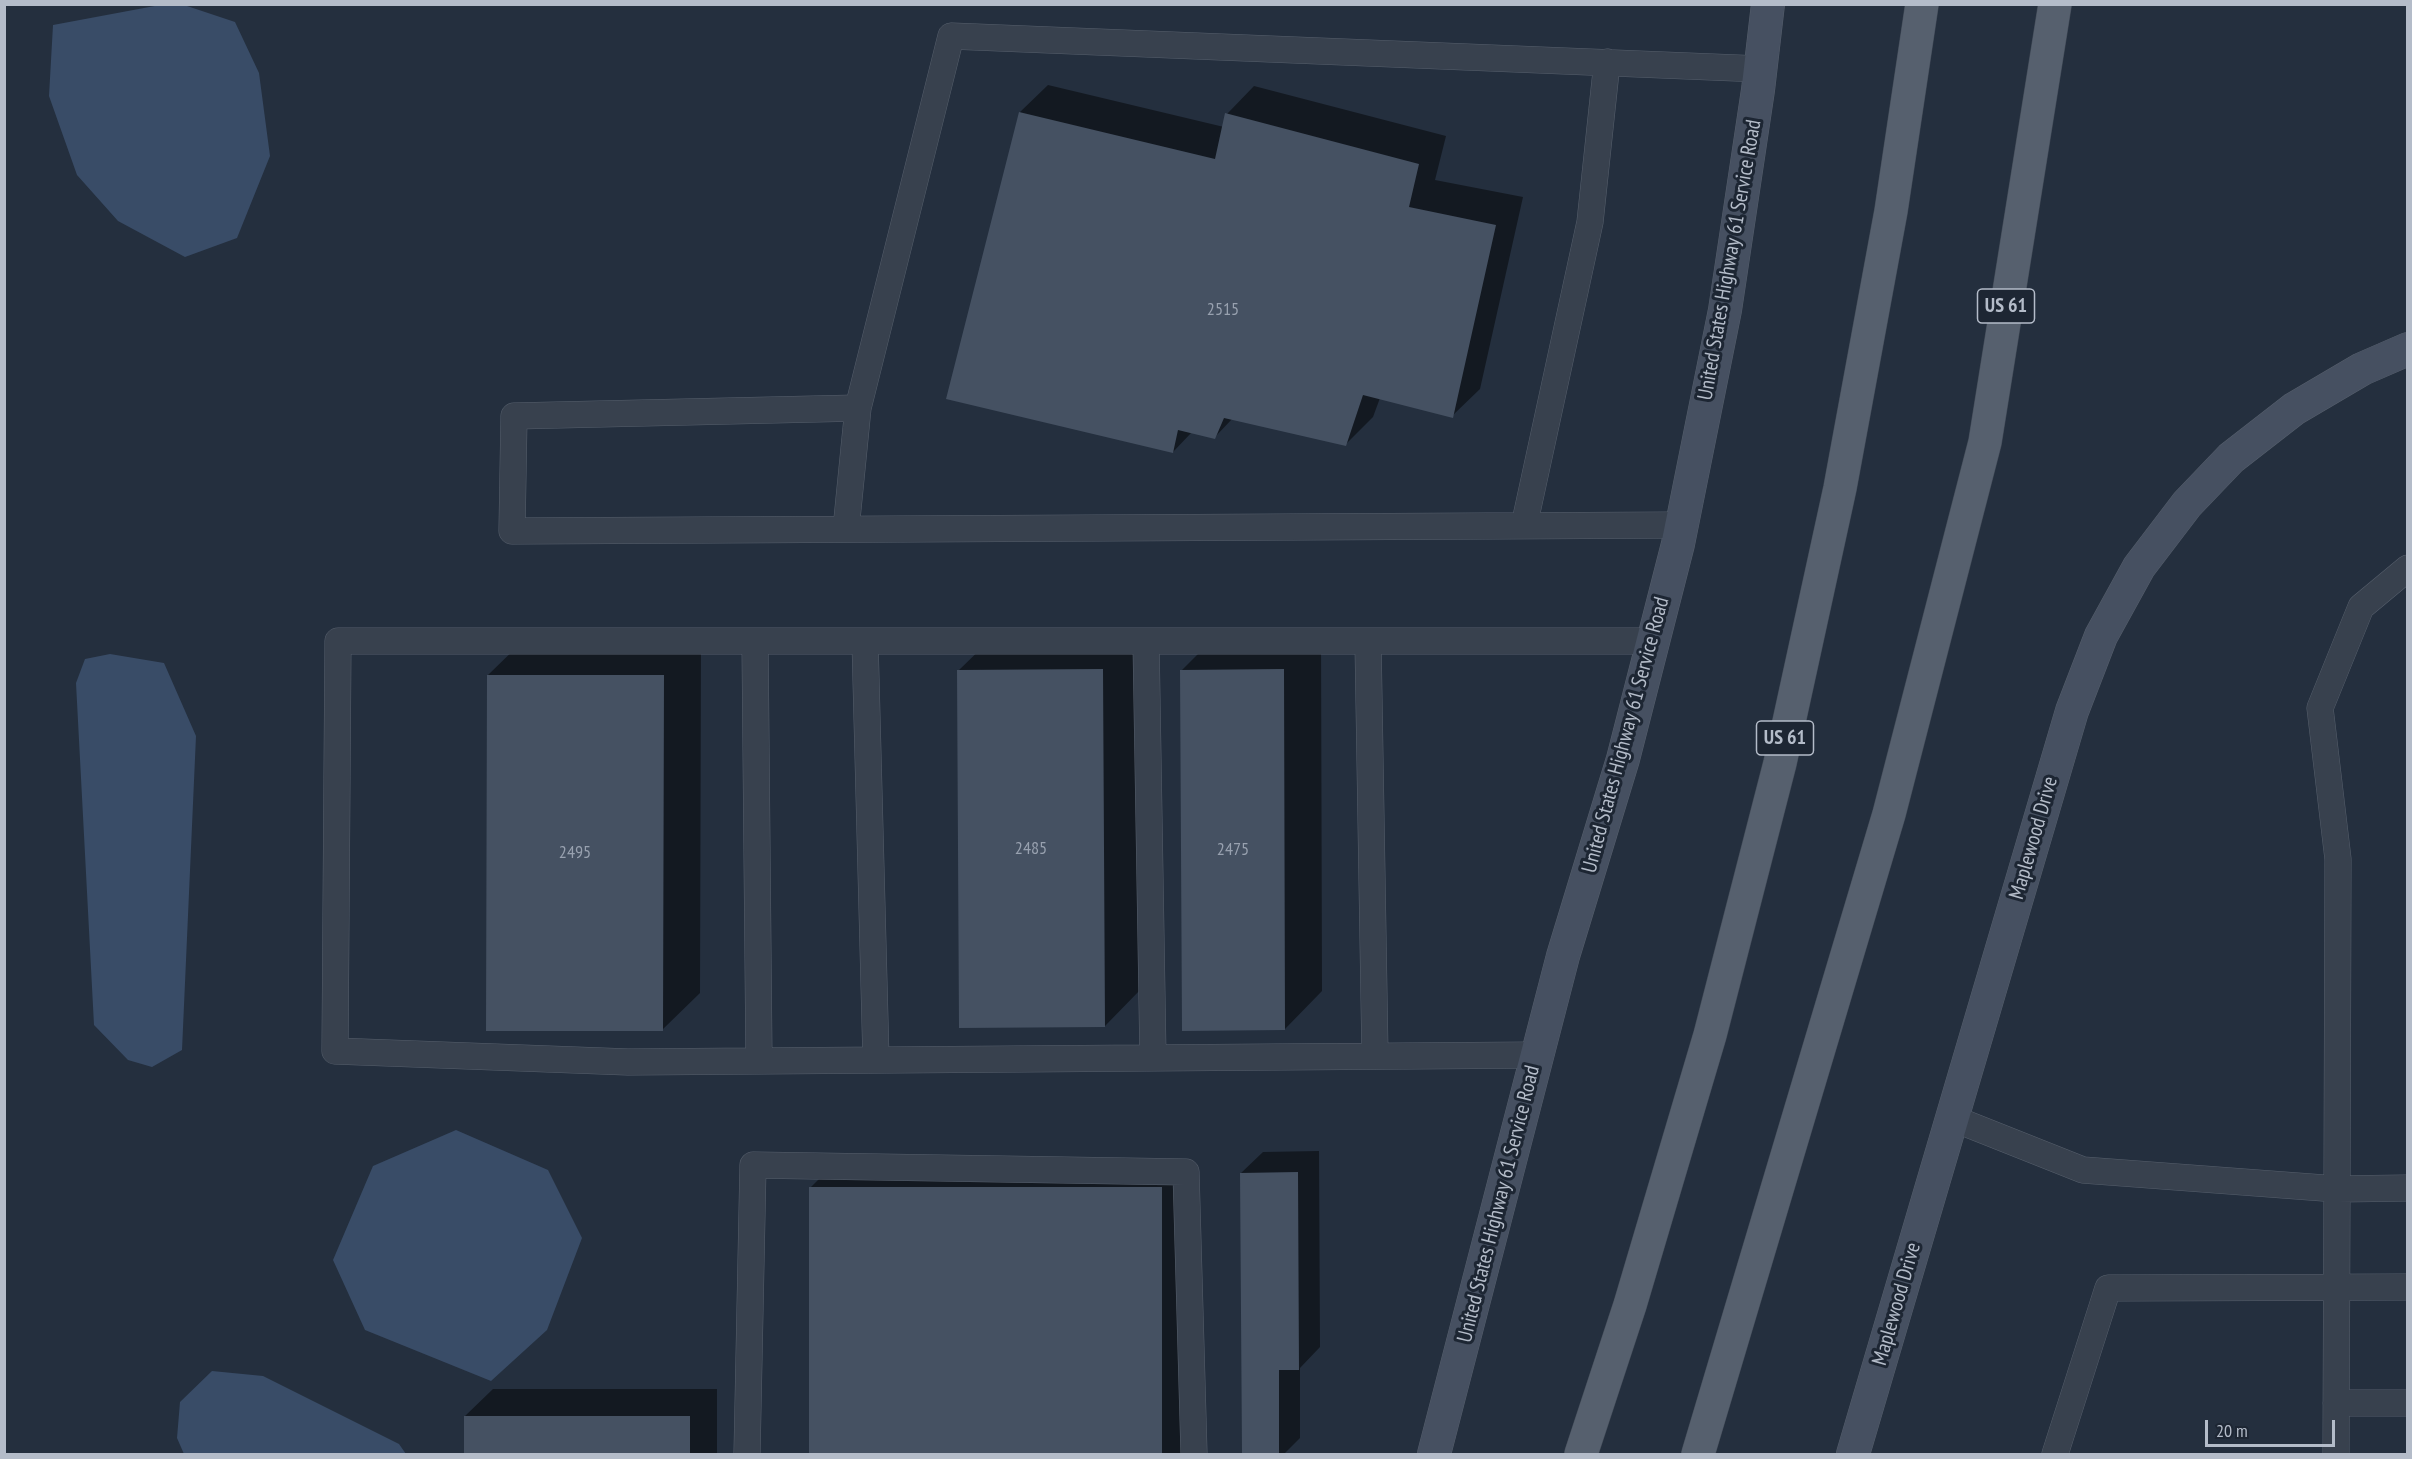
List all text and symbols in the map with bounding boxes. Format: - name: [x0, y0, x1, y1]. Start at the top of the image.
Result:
- street label: United States Highway 61 Service Road: [1693, 118, 1767, 402]
- road number: US 61: [1978, 289, 2034, 323]
- house number: 2515: [1207, 299, 1239, 321]
- street label: United States Highway 61 Service Road: [1577, 594, 1675, 876]
- road number: US 61: [1756, 721, 1814, 755]
- street label: Maplewood Drive: [2004, 774, 2064, 902]
- house number: 2485: [1015, 838, 1047, 860]
- house number: 2475: [1217, 839, 1249, 861]
- house number: 2495: [559, 842, 591, 864]
- street label: United States Highway 61 Service Road: [1452, 1063, 1546, 1345]
- street label: Maplewood Drive: [1867, 1240, 1927, 1368]
- scale bar: [2208, 1408, 2338, 1446]
- text: 20 m: [2216, 1419, 2248, 1442]

